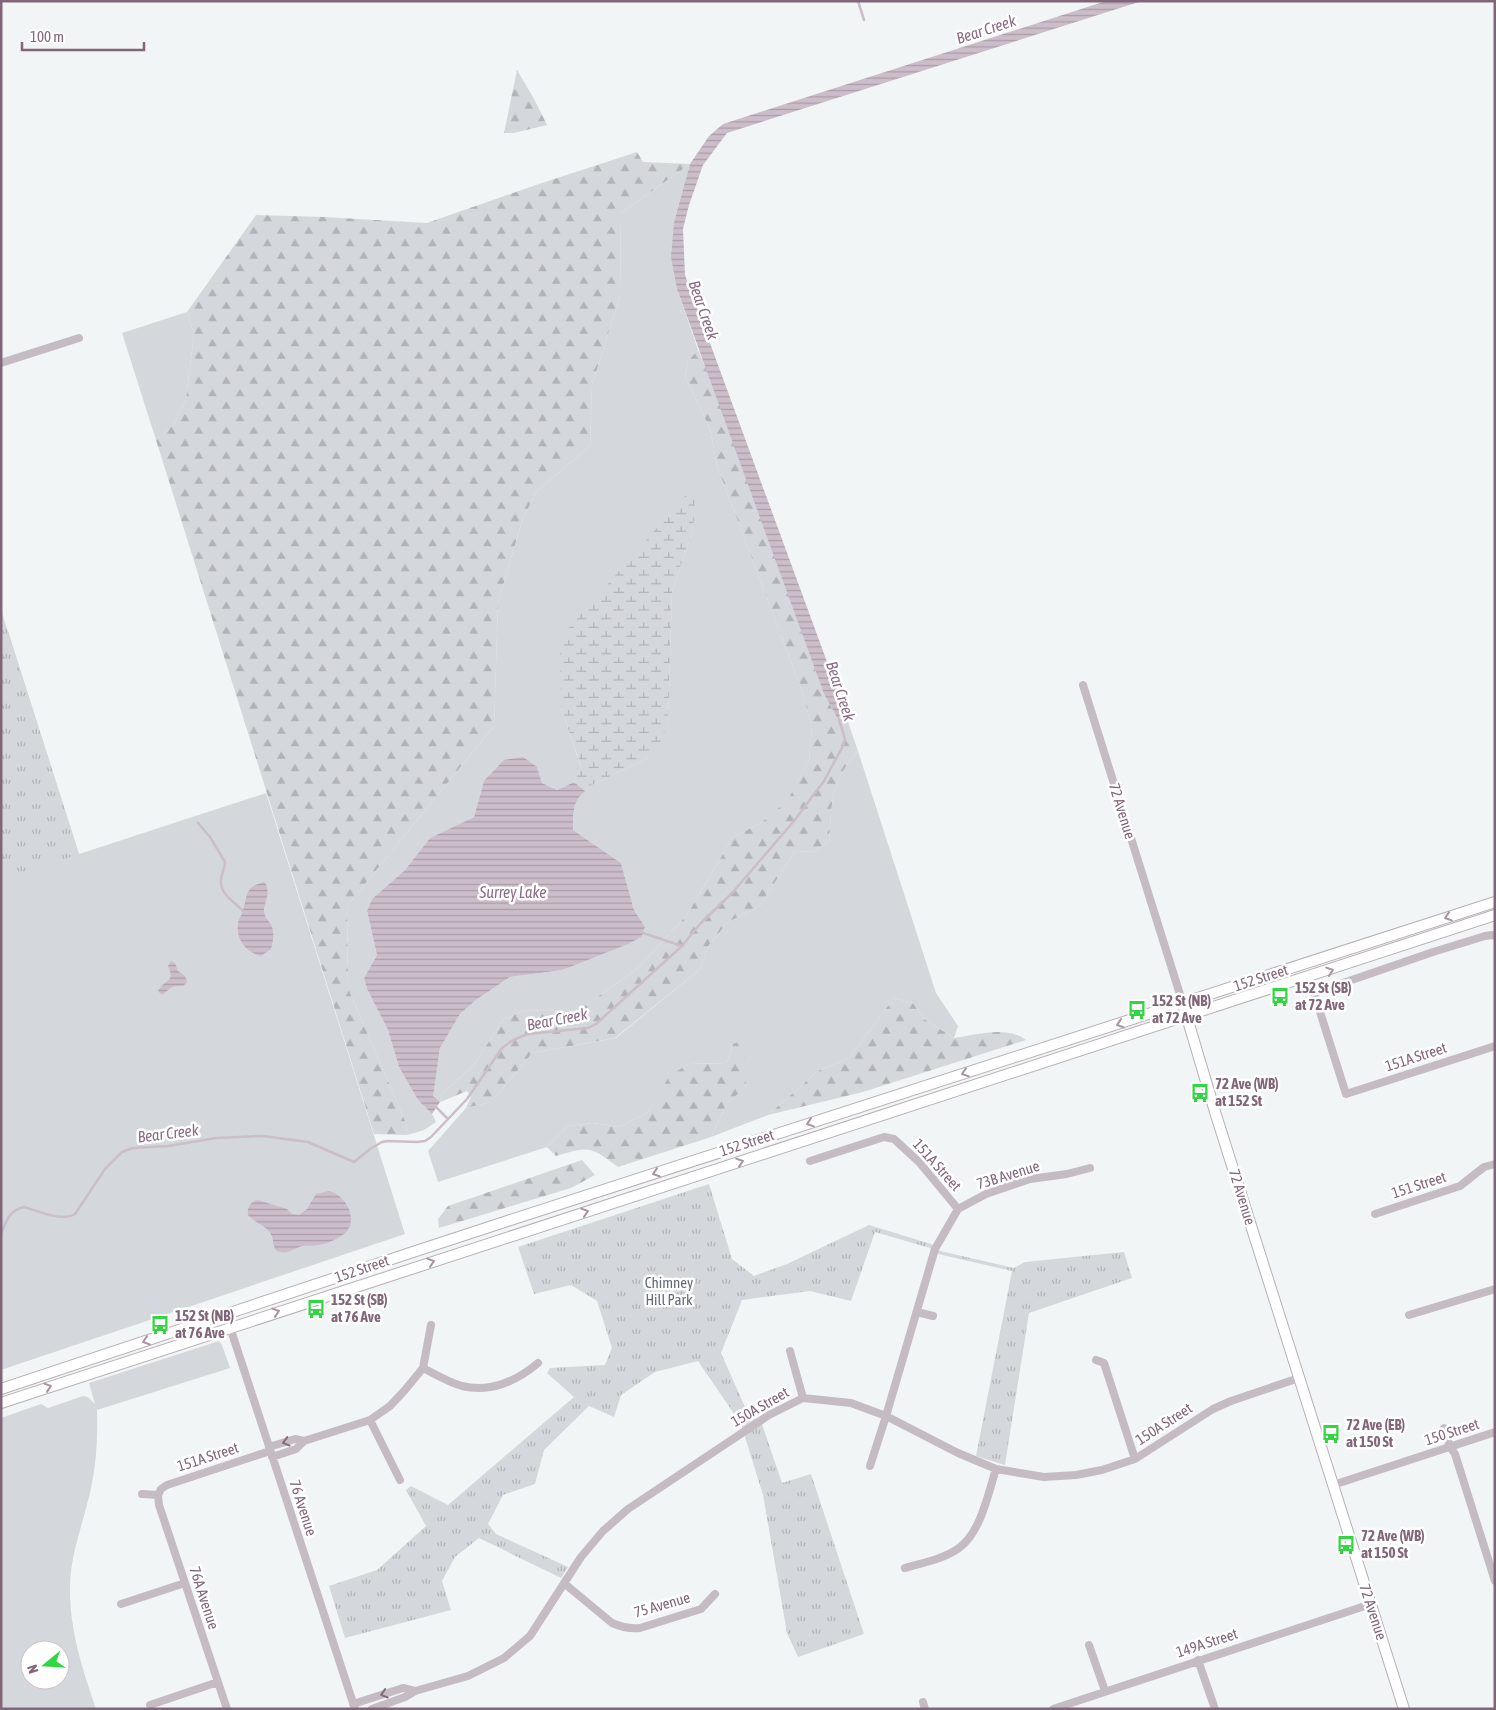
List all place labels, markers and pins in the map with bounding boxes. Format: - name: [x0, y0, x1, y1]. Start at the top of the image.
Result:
- place label: 152 St (SB) at 72 Ave: [1295, 979, 1352, 1013]
- bus stop icon: 152 St (SB) at 72 Ave: [1269, 986, 1291, 1008]
- place label: 152 St (NB) at 72 Ave: [1152, 992, 1211, 1026]
- bus stop icon: 152 St (NB) at 72 Ave: [1126, 999, 1148, 1021]
- place label: 72 Ave (WB) at 152 St: [1215, 1075, 1279, 1109]
- bus stop icon: 72 Ave (WB) at 152 St: [1189, 1082, 1211, 1104]
- place label: 152 St (SB) at 76 Ave: [331, 1291, 388, 1325]
- bus stop icon: 152 St (SB) at 76 Ave: [305, 1298, 327, 1320]
- place label: 152 St (NB) at 76 Ave: [175, 1307, 234, 1341]
- bus stop icon: 152 St (NB) at 76 Ave: [149, 1314, 171, 1336]
- place label: 72 Ave (EB) at 150 St: [1346, 1416, 1405, 1450]
- bus stop icon: 72 Ave (EB) at 150 St: [1320, 1423, 1342, 1445]
- place label: 72 Ave (WB) at 150 St: [1361, 1527, 1425, 1561]
- bus stop icon: 72 Ave (WB) at 150 St: [1335, 1534, 1357, 1556]

